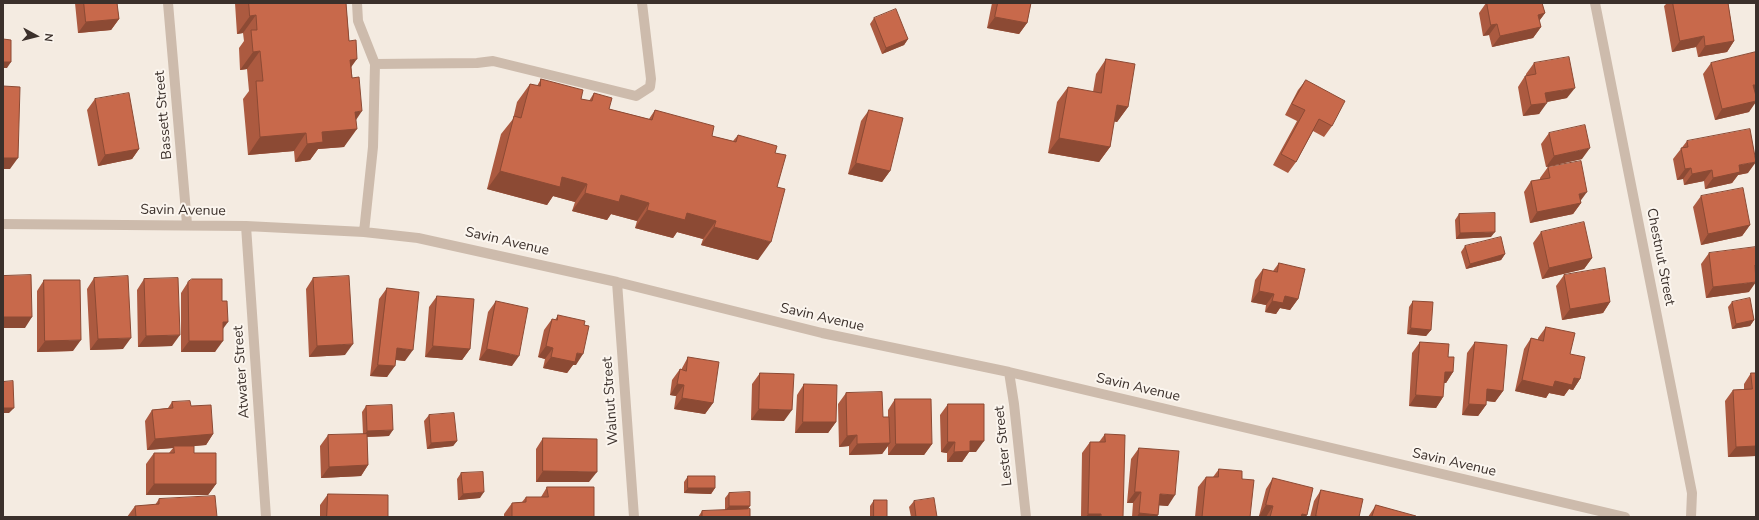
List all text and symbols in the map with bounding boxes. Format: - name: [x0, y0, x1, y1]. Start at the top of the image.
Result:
- north arrow: [16, 16, 56, 56]
- text: N: [40, 33, 56, 43]
- street label: Bassett Street: [152, 70, 176, 160]
- street label: Savin Avenue: [140, 202, 226, 220]
- street label: Chestnut Street: [1642, 207, 1678, 307]
- street label: Savin Avenue: [463, 224, 551, 260]
- street label: Savin Avenue: [778, 300, 866, 336]
- street label: Atwater Street: [230, 325, 254, 419]
- street label: Walnut Street: [600, 356, 622, 446]
- street label: Savin Avenue: [1094, 370, 1182, 406]
- street label: Lester Street: [991, 405, 1017, 487]
- street label: Savin Avenue: [1410, 445, 1498, 481]

